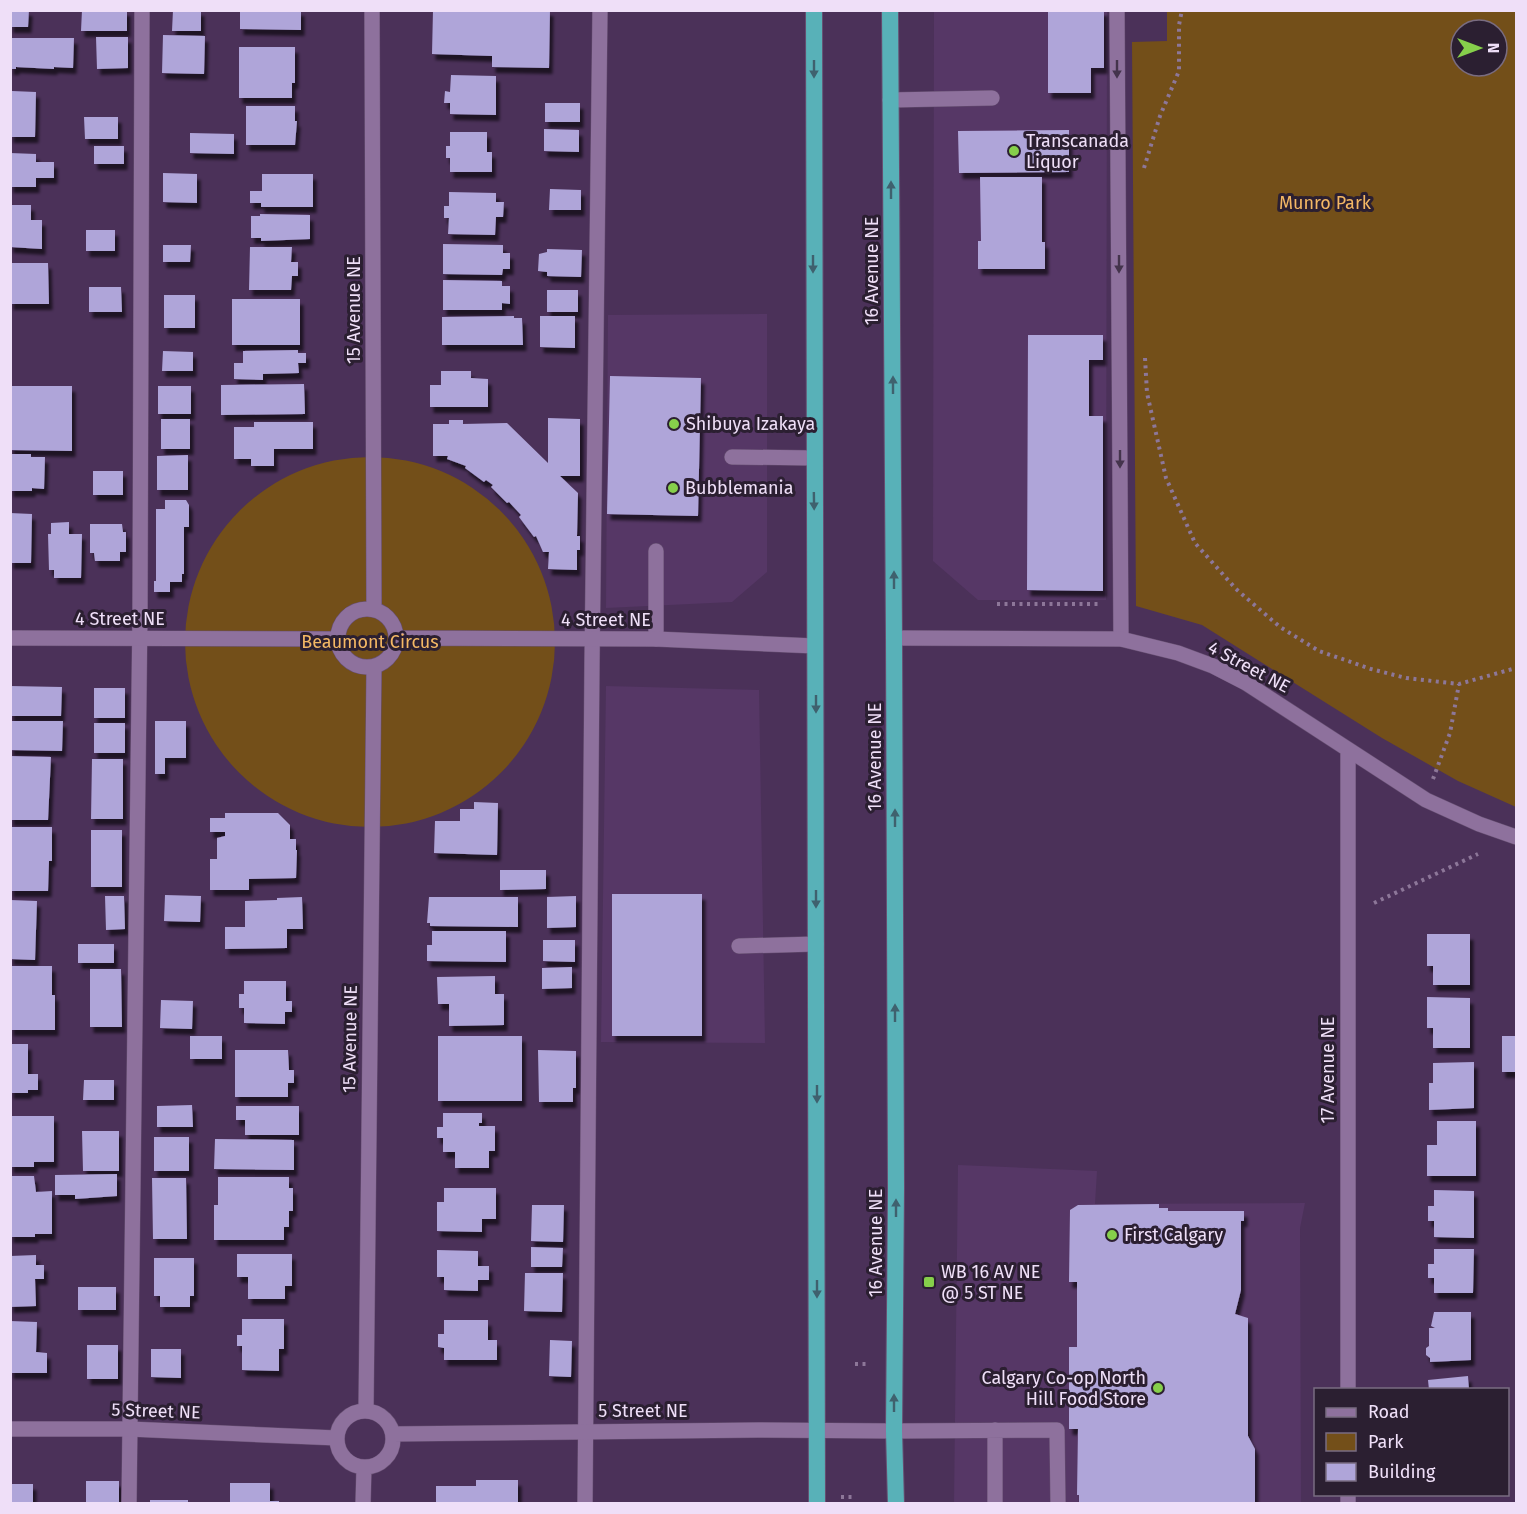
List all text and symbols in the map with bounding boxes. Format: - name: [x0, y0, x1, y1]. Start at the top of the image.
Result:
- north arrow: [1449, 18, 1509, 78]
- text: N: [1484, 43, 1503, 53]
- one-way arrow: [809, 59, 819, 78]
- one-way arrow: [1112, 59, 1122, 78]
- place label: Transcanada Liquor: [1026, 130, 1129, 173]
- marker: Transcanada Liquor: [1007, 144, 1021, 158]
- one-way arrow: [886, 180, 896, 199]
- park label: Munro Park: [1279, 192, 1372, 214]
- street label: 16 Avenue NE: [861, 217, 883, 325]
- one-way arrow: [808, 254, 818, 273]
- one-way arrow: [1114, 254, 1123, 273]
- street label: 15 Avenue NE: [343, 256, 365, 364]
- one-way arrow: [888, 375, 898, 394]
- place label: Shibuya Izakaya: [686, 413, 815, 435]
- marker: Shibuya Izakaya: [667, 417, 681, 431]
- one-way arrow: [1115, 449, 1125, 468]
- place label: Bubblemania: [685, 477, 793, 499]
- marker: Bubblemania: [666, 481, 680, 495]
- one-way arrow: [809, 491, 819, 510]
- one-way arrow: [889, 570, 899, 589]
- street label: 4 Street NE: [75, 608, 165, 630]
- street label: 4 Street NE: [561, 609, 651, 631]
- park label: Beaumont Circus: [301, 631, 439, 653]
- street label: 4 Street NE: [1204, 636, 1294, 698]
- one-way arrow: [811, 695, 821, 714]
- street label: 16 Avenue NE: [864, 703, 886, 811]
- one-way arrow: [890, 809, 900, 828]
- one-way arrow: [811, 890, 821, 909]
- street label: 15 Avenue NE: [338, 985, 362, 1093]
- one-way arrow: [891, 1004, 900, 1023]
- street label: 17 Avenue NE: [1317, 1017, 1339, 1124]
- one-way arrow: [812, 1085, 822, 1104]
- street label: 16 Avenue NE: [865, 1189, 887, 1297]
- one-way arrow: [891, 1199, 901, 1218]
- place label: First Calgary: [1124, 1224, 1223, 1246]
- marker: First Calgary: [1105, 1228, 1119, 1242]
- place label: WB 16 AV NE @ 5 ST NE: [941, 1261, 1041, 1304]
- marker: WB 16 AV NE @ 5 ST NE: [922, 1275, 936, 1289]
- one-way arrow: [812, 1280, 822, 1299]
- place label: Calgary Co-op North Hill Food Store: [982, 1367, 1146, 1410]
- marker: Calgary Co-op North Hill Food Store: [1151, 1381, 1165, 1395]
- legend: [1314, 1388, 1509, 1496]
- one-way arrow: [889, 1394, 899, 1413]
- street label: 5 Street NE: [111, 1398, 201, 1424]
- street label: 5 Street NE: [598, 1400, 688, 1422]
- text: Road: [1368, 1401, 1410, 1423]
- text: Park: [1368, 1431, 1404, 1453]
- text: Building: [1368, 1461, 1436, 1483]

